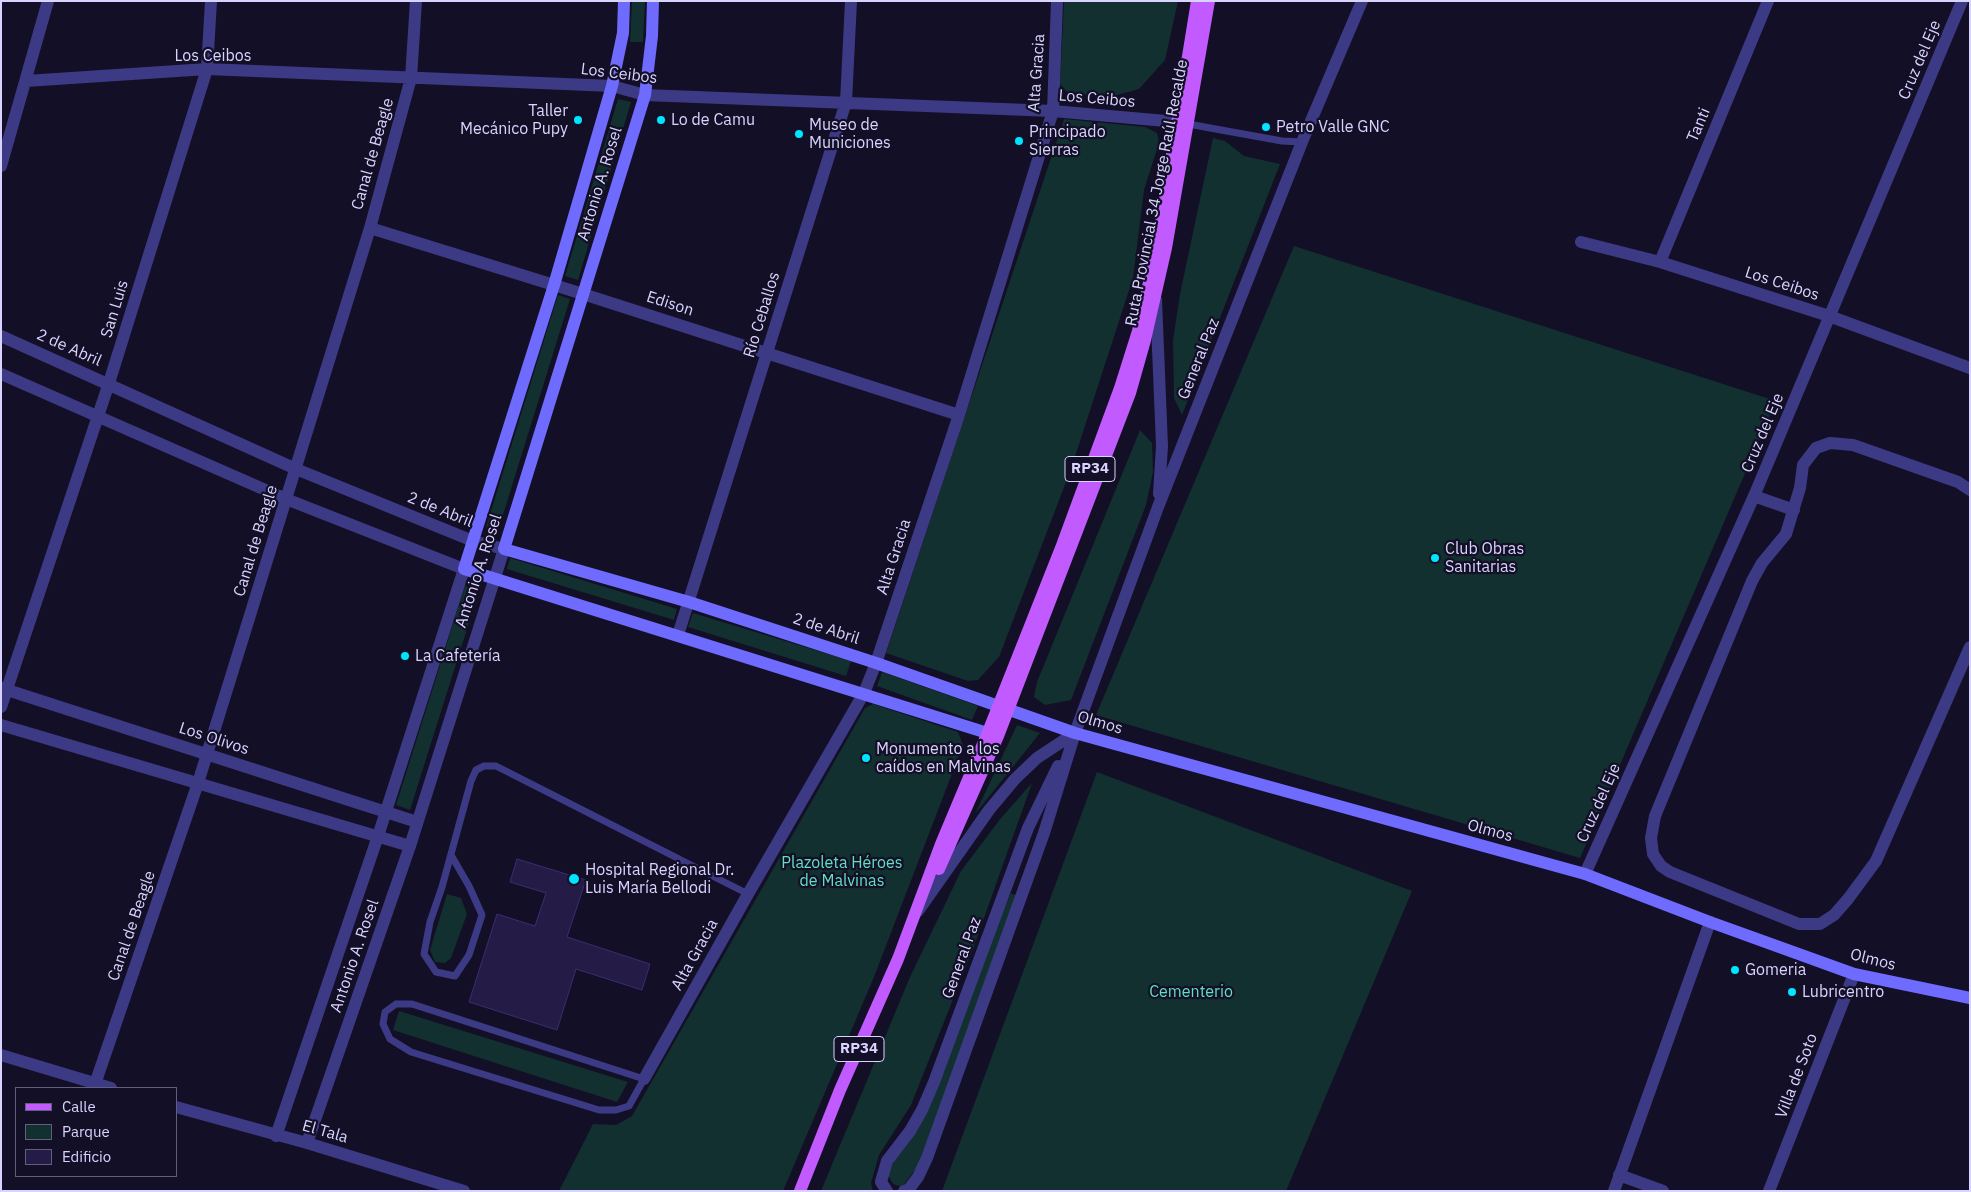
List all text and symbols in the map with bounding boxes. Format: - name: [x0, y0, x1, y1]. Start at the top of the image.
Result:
- street label: Cruz del Eje: [1895, 17, 1945, 103]
- street label: Alta Gracia: [1025, 33, 1049, 113]
- street label: Los Ceibos: [174, 46, 252, 66]
- street label: Ruta Provincial 34 Jorge Raúl Recalde: [1122, 58, 1192, 328]
- street label: Los Ceibos: [580, 60, 658, 88]
- street label: Los Ceibos: [1058, 86, 1136, 112]
- street label: Canal de Beagle: [348, 96, 398, 212]
- place label: Taller Mecánico Pupy: [460, 101, 568, 139]
- street label: Tanti: [1683, 105, 1715, 145]
- place label: Lo de Camu: [671, 110, 755, 130]
- marker: Taller Mecánico Pupy: [572, 114, 584, 126]
- marker: Lo de Camu: [655, 114, 667, 126]
- place label: Museo de Municiones: [809, 115, 891, 153]
- place label: Petro Valle GNC: [1276, 117, 1390, 137]
- marker: Petro Valle GNC: [1260, 121, 1272, 133]
- place label: Principado Sierras: [1029, 122, 1106, 160]
- street label: Antonio A. Rosel: [574, 125, 626, 243]
- marker: Museo de Municiones: [793, 128, 805, 140]
- marker: Principado Sierras: [1013, 135, 1025, 147]
- street label: Los Ceibos: [1742, 263, 1822, 305]
- street label: Río Ceballos: [740, 270, 784, 360]
- street label: San Luis: [97, 278, 133, 340]
- street label: Edison: [644, 287, 696, 321]
- street label: General Paz: [1174, 316, 1224, 402]
- street label: 2 de Abril: [34, 325, 104, 371]
- street label: Cruz del Eje: [1738, 390, 1788, 476]
- road number: RP34: [1065, 456, 1115, 482]
- street label: Canal de Beagle: [230, 483, 282, 599]
- street label: 2 de Abril: [404, 488, 476, 532]
- street label: Antonio A. Rosel: [452, 512, 506, 630]
- street label: Alta Gracia: [873, 517, 915, 597]
- place label: Club Obras Sanitarias: [1445, 539, 1524, 577]
- marker: Club Obras Sanitarias: [1429, 552, 1441, 564]
- street label: 2 de Abril: [790, 609, 862, 649]
- place label: La Cafetería: [415, 646, 500, 666]
- marker: La Cafetería: [399, 650, 411, 662]
- street label: Olmos: [1075, 707, 1125, 739]
- street label: Los Olivos: [177, 719, 251, 759]
- place label: Monumento a los caídos en Malvinas: [876, 739, 1011, 777]
- marker: Monumento a los caídos en Malvinas: [860, 752, 872, 764]
- street label: Cruz del Eje: [1573, 761, 1625, 845]
- street label: Olmos: [1465, 816, 1515, 846]
- park label: Plazoleta Héroes de Malvinas: [781, 853, 903, 891]
- place label: Hospital Regional Dr. Luis María Bellodi: [585, 860, 734, 898]
- street label: Canal de Beagle: [104, 868, 160, 984]
- marker: Hospital Regional Dr. Luis María Bellodi: [567, 872, 581, 886]
- street label: Antonio A. Rosel: [327, 897, 383, 1015]
- street label: General Paz: [938, 914, 986, 1002]
- street label: Alta Gracia: [668, 916, 722, 994]
- street label: Olmos: [1848, 945, 1898, 975]
- place label: Gomeria: [1745, 960, 1806, 980]
- marker: Gomeria: [1729, 964, 1741, 976]
- park label: Cementerio: [1149, 982, 1233, 1002]
- place label: Lubricentro: [1802, 982, 1884, 1002]
- marker: Lubricentro: [1786, 986, 1798, 998]
- street label: Villa de Soto: [1772, 1031, 1822, 1121]
- road number: RP34: [834, 1036, 884, 1062]
- legend: [15, 1087, 178, 1177]
- text: Calle: [62, 1097, 96, 1116]
- street label: El Tala: [300, 1116, 350, 1148]
- text: Parque: [62, 1122, 110, 1141]
- text: Edificio: [62, 1147, 111, 1166]

